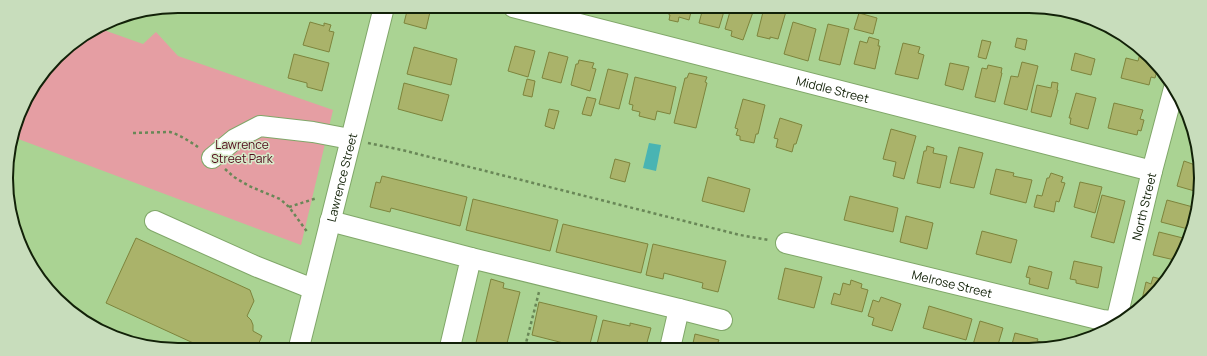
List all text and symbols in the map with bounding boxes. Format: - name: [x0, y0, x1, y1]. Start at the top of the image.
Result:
- street label: Middle Street: [794, 72, 871, 107]
- street label: Lawrence Street: [322, 131, 361, 223]
- park label: Lawrence Street Park: [211, 136, 274, 167]
- street label: North Street: [1127, 171, 1160, 242]
- street label: Melrose Street: [910, 265, 994, 302]

